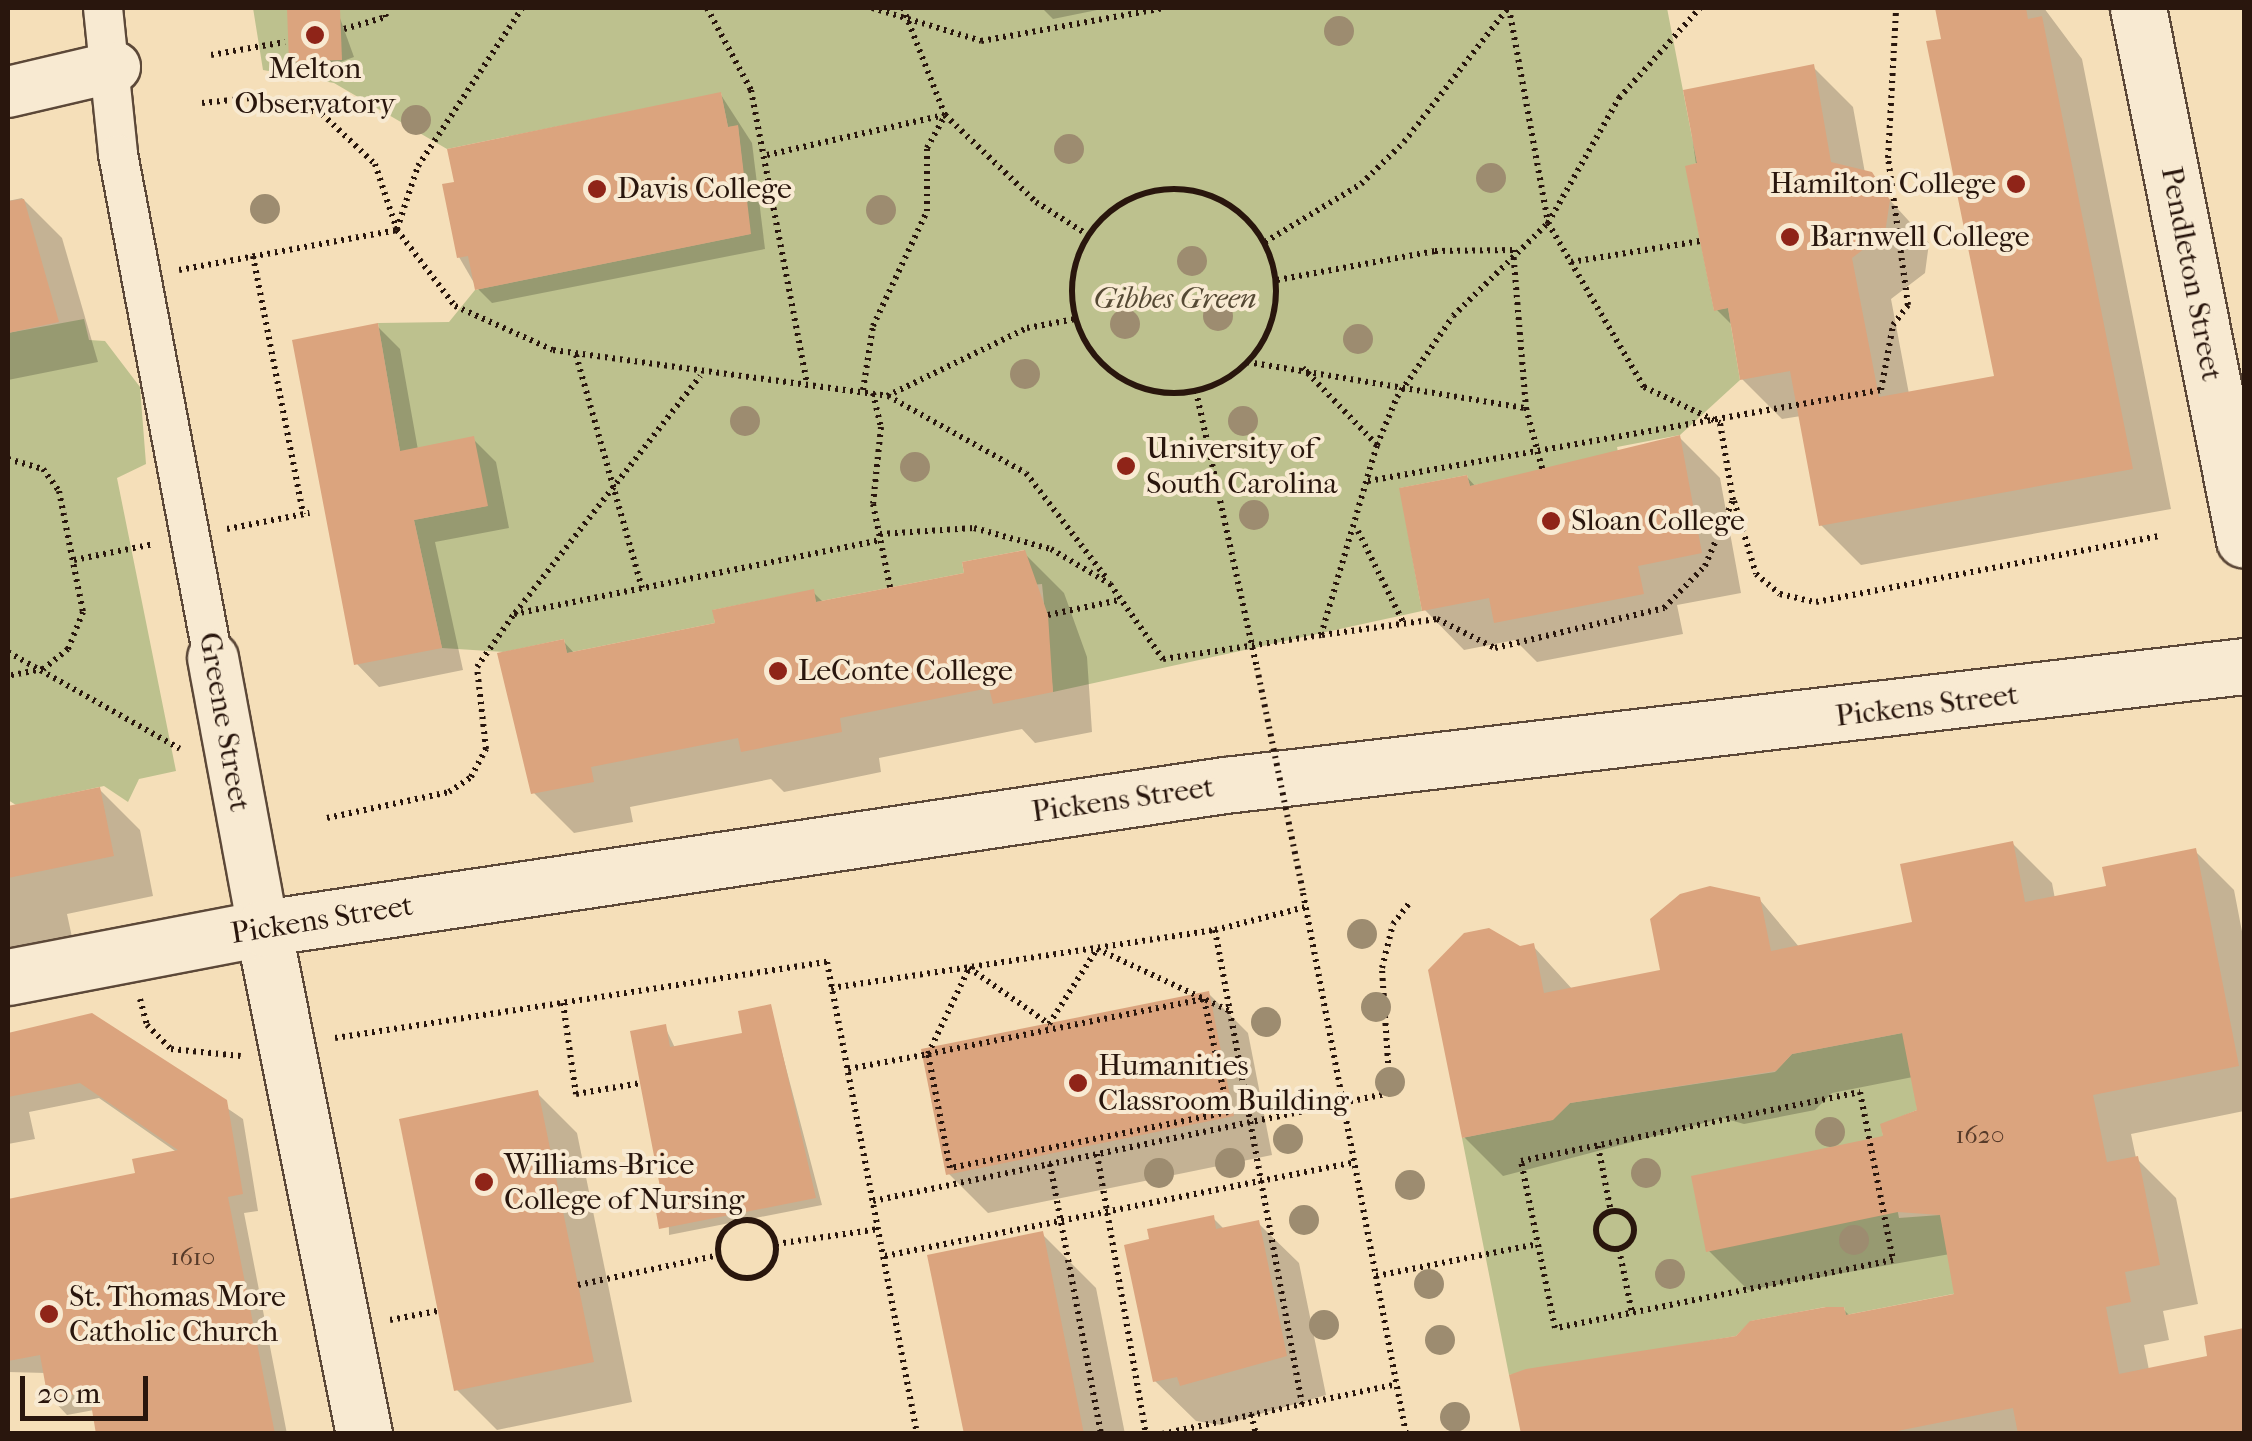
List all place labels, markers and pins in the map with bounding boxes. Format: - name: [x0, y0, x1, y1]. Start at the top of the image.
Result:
- marker: Melton Observatory: [304, 24, 326, 46]
- place label: Melton Observatory: [234, 51, 396, 122]
- place label: Hamilton College: [1770, 166, 1996, 202]
- place label: Davis College: [617, 171, 792, 207]
- marker: Hamilton College: [2005, 173, 2027, 195]
- marker: Davis College: [586, 178, 608, 200]
- place label: Barnwell College: [1810, 219, 2030, 255]
- marker: Barnwell College: [1779, 226, 1801, 248]
- place label: University of South Carolina: [1146, 431, 1337, 502]
- marker: University of South Carolina: [1115, 455, 1137, 477]
- place label: Sloan College: [1571, 503, 1745, 539]
- marker: Sloan College: [1540, 510, 1562, 532]
- place label: LeConte College: [798, 653, 1013, 689]
- marker: LeConte College: [767, 660, 789, 682]
- place label: Humanities Classroom Building: [1098, 1048, 1349, 1118]
- marker: Humanities Classroom Building: [1067, 1072, 1089, 1094]
- place label: Williams-Brice College of Nursing: [504, 1147, 744, 1218]
- marker: Williams-Brice College of Nursing: [473, 1171, 495, 1193]
- place label: St. Thomas More Catholic Church: [69, 1279, 286, 1350]
- marker: St. Thomas More Catholic Church: [38, 1303, 60, 1325]

